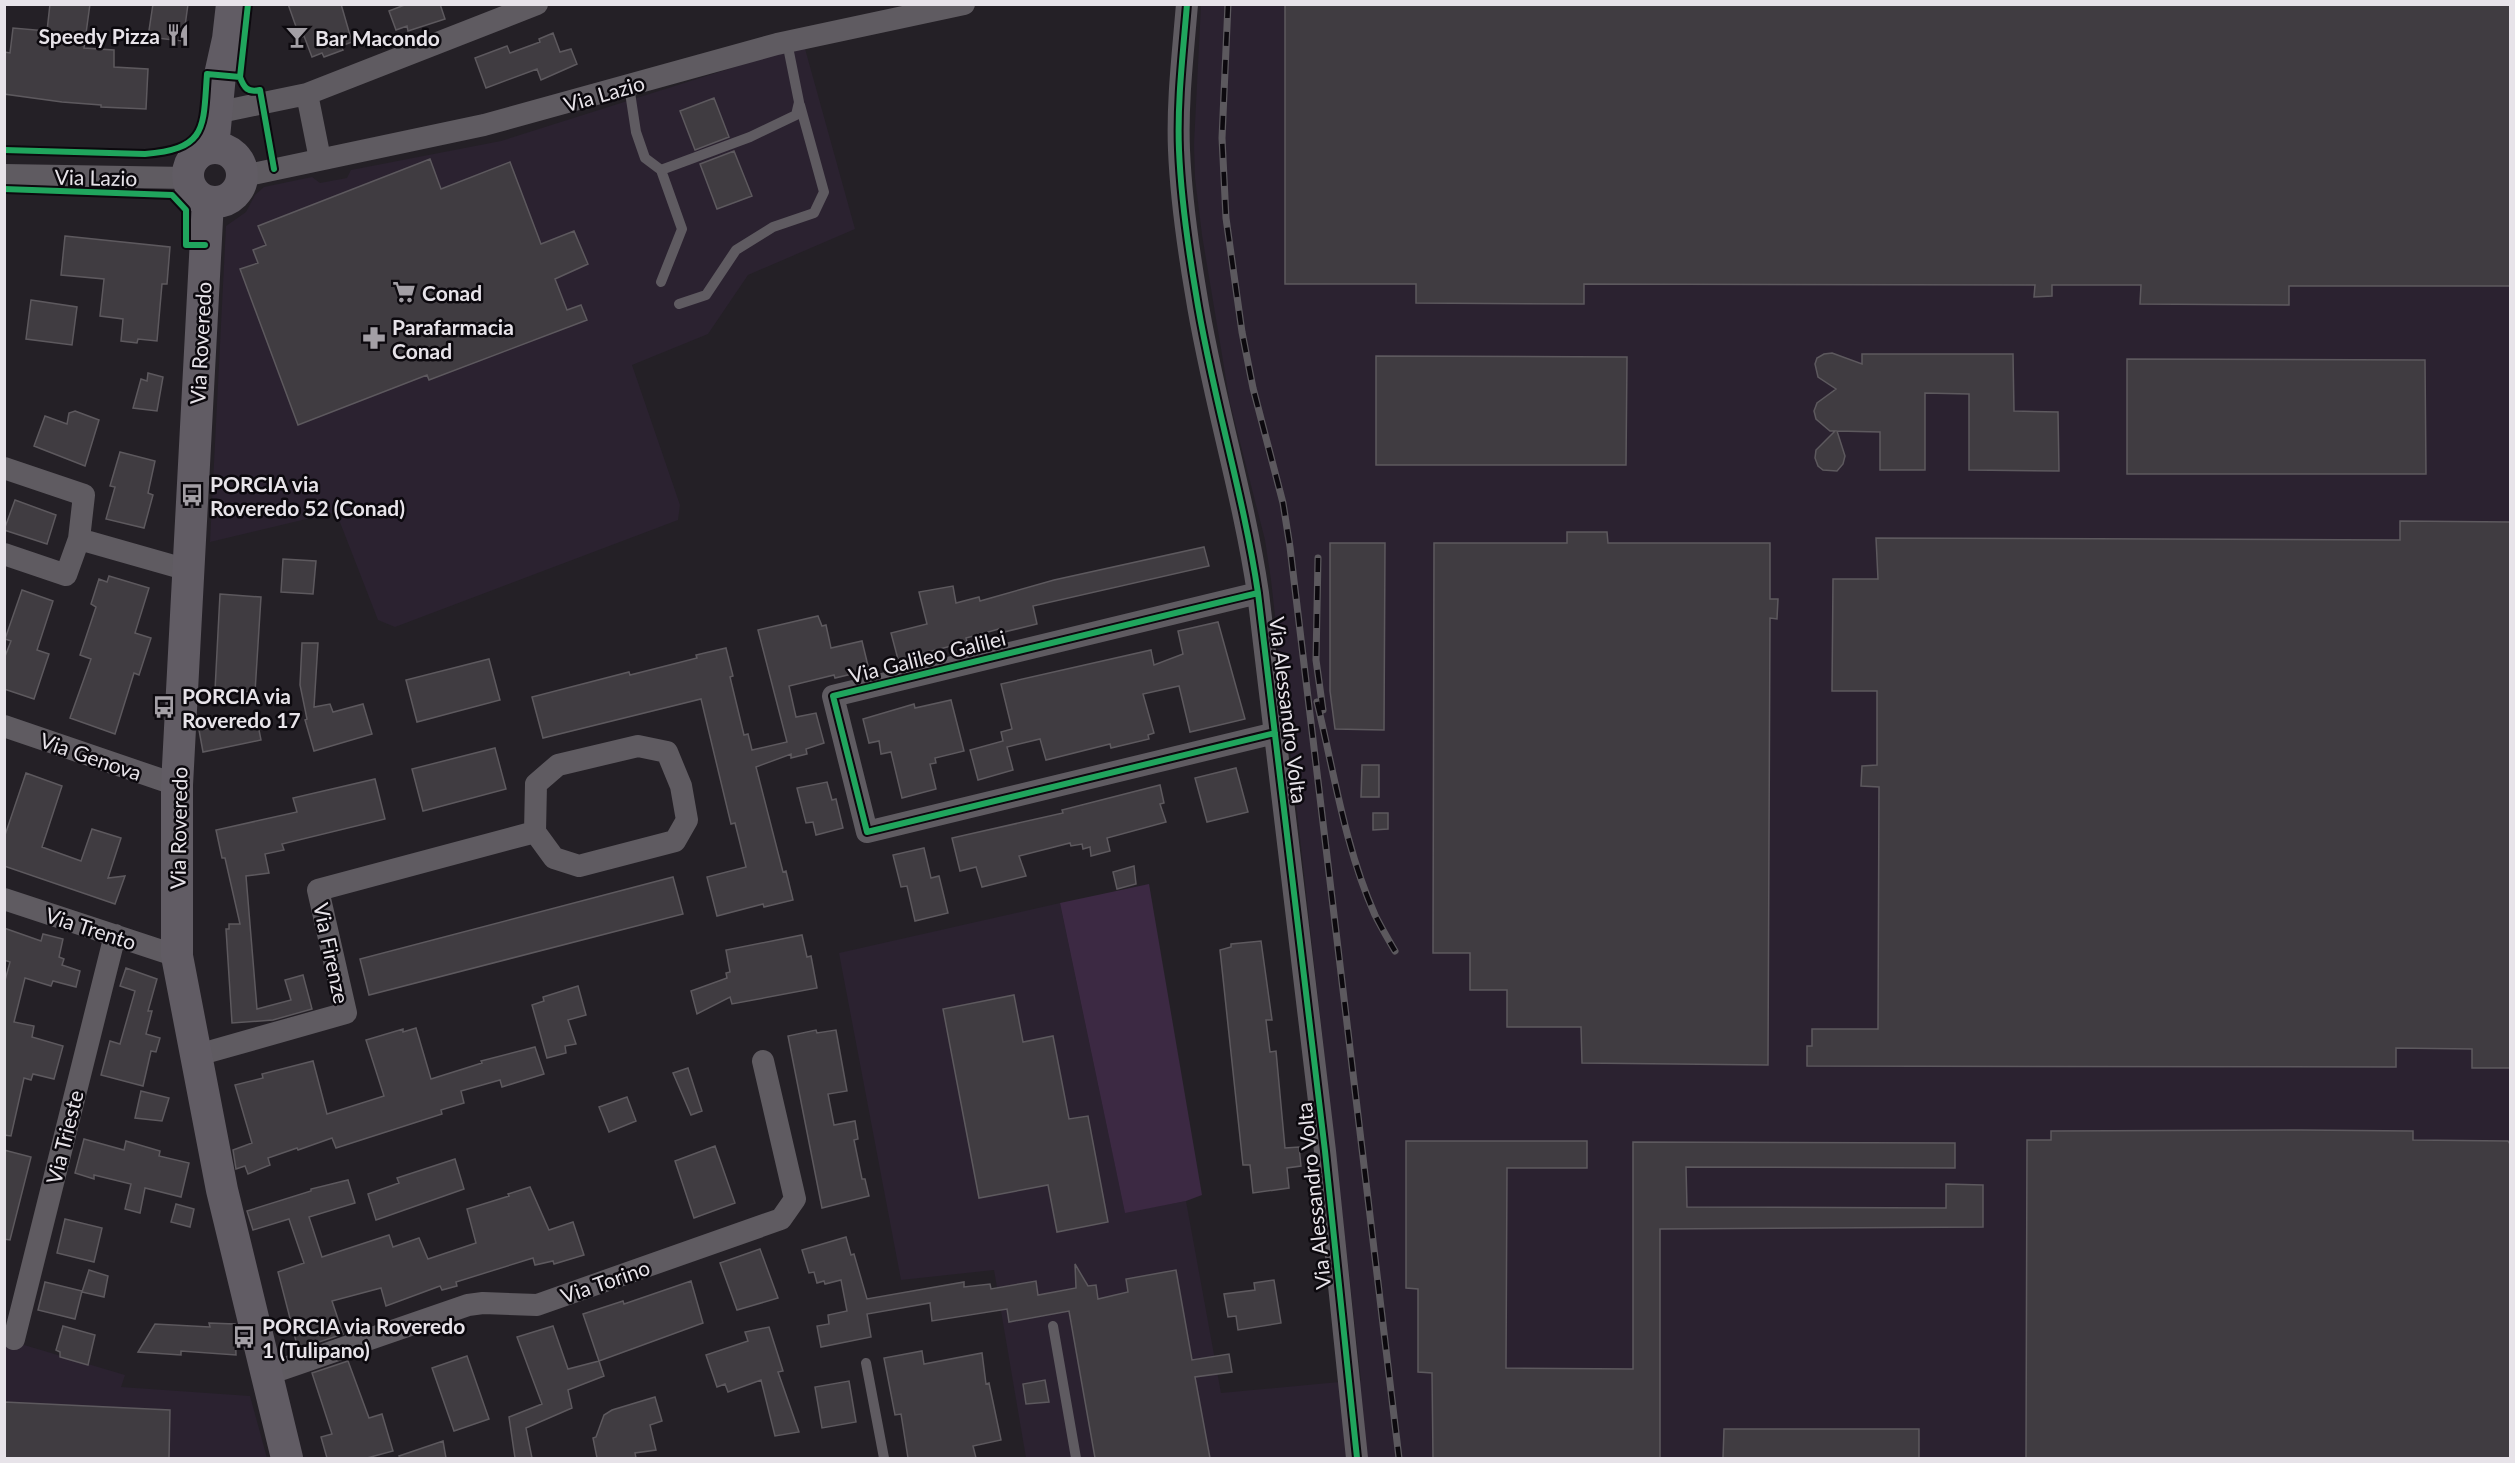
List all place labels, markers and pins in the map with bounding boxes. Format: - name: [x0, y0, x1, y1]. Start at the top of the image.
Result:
- restaurant icon: Speedy Pizza: [165, 22, 191, 48]
- place label: Speedy Pizza: [38, 23, 160, 48]
- bar icon: Bar Macondo: [284, 24, 310, 50]
- place label: Bar Macondo: [315, 25, 440, 50]
- supermarket icon: Conad: [391, 279, 417, 305]
- place label: Conad: [422, 280, 482, 305]
- place label: Parafarmacia Conad: [392, 314, 514, 363]
- pharmacy icon: Parafarmacia Conad: [361, 325, 387, 351]
- place label: PORCIA via Roveredo 52 (Conad): [210, 471, 405, 520]
- bus stop icon: PORCIA via Roveredo 52 (Conad): [179, 482, 205, 508]
- place label: PORCIA via Roveredo 17: [182, 683, 301, 732]
- bus stop icon: PORCIA via Roveredo 17: [151, 694, 177, 720]
- place label: PORCIA via Roveredo 1 (Tulipano): [262, 1313, 465, 1362]
- bus stop icon: PORCIA via Roveredo 1 (Tulipano): [231, 1324, 257, 1350]

